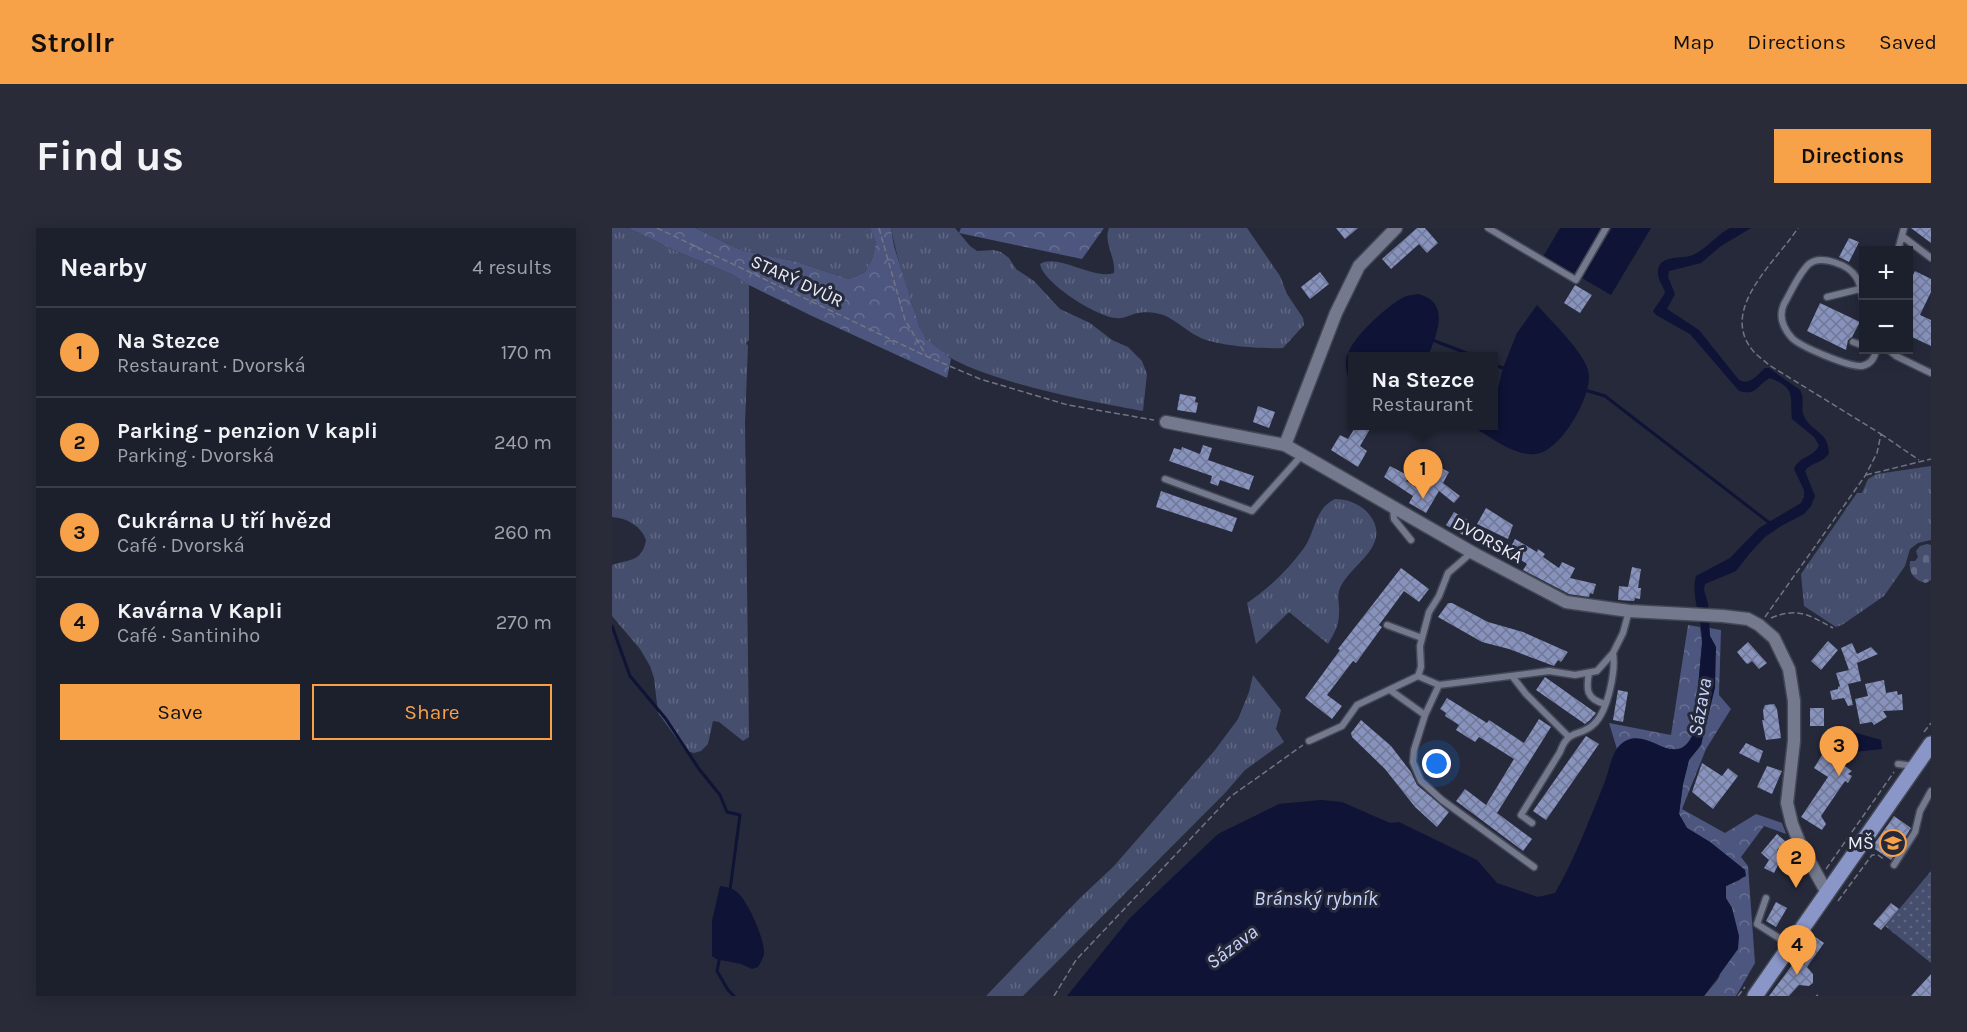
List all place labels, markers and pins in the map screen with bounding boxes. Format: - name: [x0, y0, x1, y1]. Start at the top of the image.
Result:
- pin: 1: [1404, 450, 1442, 499]
- pin: 3: [1820, 726, 1858, 776]
- school or university icon: MŠ: [1878, 828, 1908, 858]
- place label: MŠ: [1848, 832, 1874, 854]
- pin: 2: [1776, 838, 1816, 888]
- pin: 4: [1778, 926, 1816, 975]

